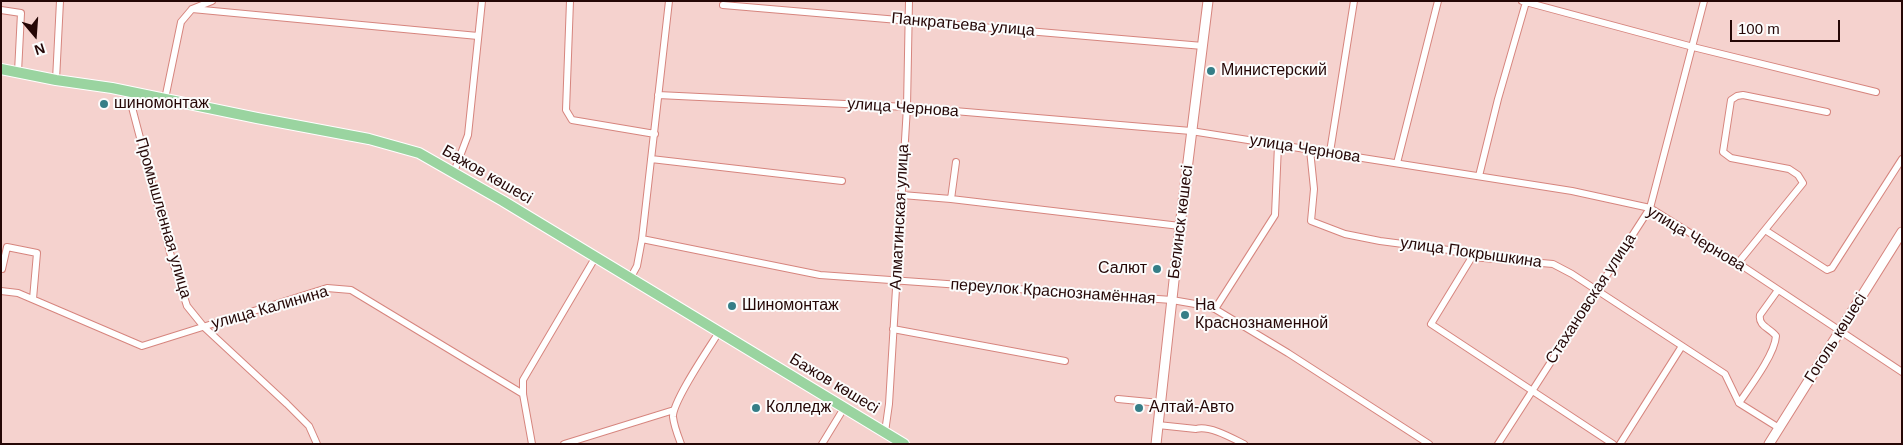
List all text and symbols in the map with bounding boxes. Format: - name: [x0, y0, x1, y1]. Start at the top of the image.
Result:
- street label: Панкратьева улица: [890, 9, 1036, 41]
- north arrow: [10, 10, 60, 60]
- scale bar: [1733, 10, 1843, 42]
- text: 100 m: [1738, 20, 1780, 37]
- text: N: [32, 40, 47, 58]
- place label: Министерский: [1221, 61, 1327, 81]
- marker: Министерский: [1205, 65, 1217, 77]
- place label: шиномонтаж: [114, 94, 209, 114]
- street label: улица Чернова: [847, 95, 959, 121]
- marker: шиномонтаж: [98, 98, 110, 110]
- street label: улица Чернова: [1248, 131, 1362, 167]
- street label: Промышленная улица: [131, 135, 195, 301]
- street label: Бажов көшесі: [438, 141, 536, 209]
- street label: Алматинская улица: [887, 144, 913, 290]
- street label: Белинск көшесі: [1164, 164, 1198, 280]
- street label: улица Чернова: [1643, 202, 1749, 276]
- street label: Стахановская улица: [1542, 230, 1640, 368]
- street label: улица Покрышкина: [1399, 234, 1543, 272]
- place label: Салют: [1098, 259, 1147, 279]
- marker: Салют: [1151, 263, 1163, 275]
- street label: переулок Краснознамённая: [950, 275, 1156, 309]
- street label: улица Калинина: [209, 282, 331, 334]
- street label: Гоголь көшесі: [1801, 290, 1871, 386]
- place label: Шиномонтаж: [742, 296, 839, 316]
- place label: На Краснознаменной: [1195, 296, 1328, 334]
- marker: Шиномонтаж: [726, 300, 738, 312]
- marker: На Краснознаменной: [1179, 309, 1191, 321]
- street label: Бажов көшесі: [786, 350, 882, 418]
- place label: Колледж: [766, 398, 831, 418]
- place label: Алтай-Авто: [1149, 398, 1234, 418]
- marker: Колледж: [750, 402, 762, 414]
- marker: Алтай-Авто: [1133, 402, 1145, 414]

